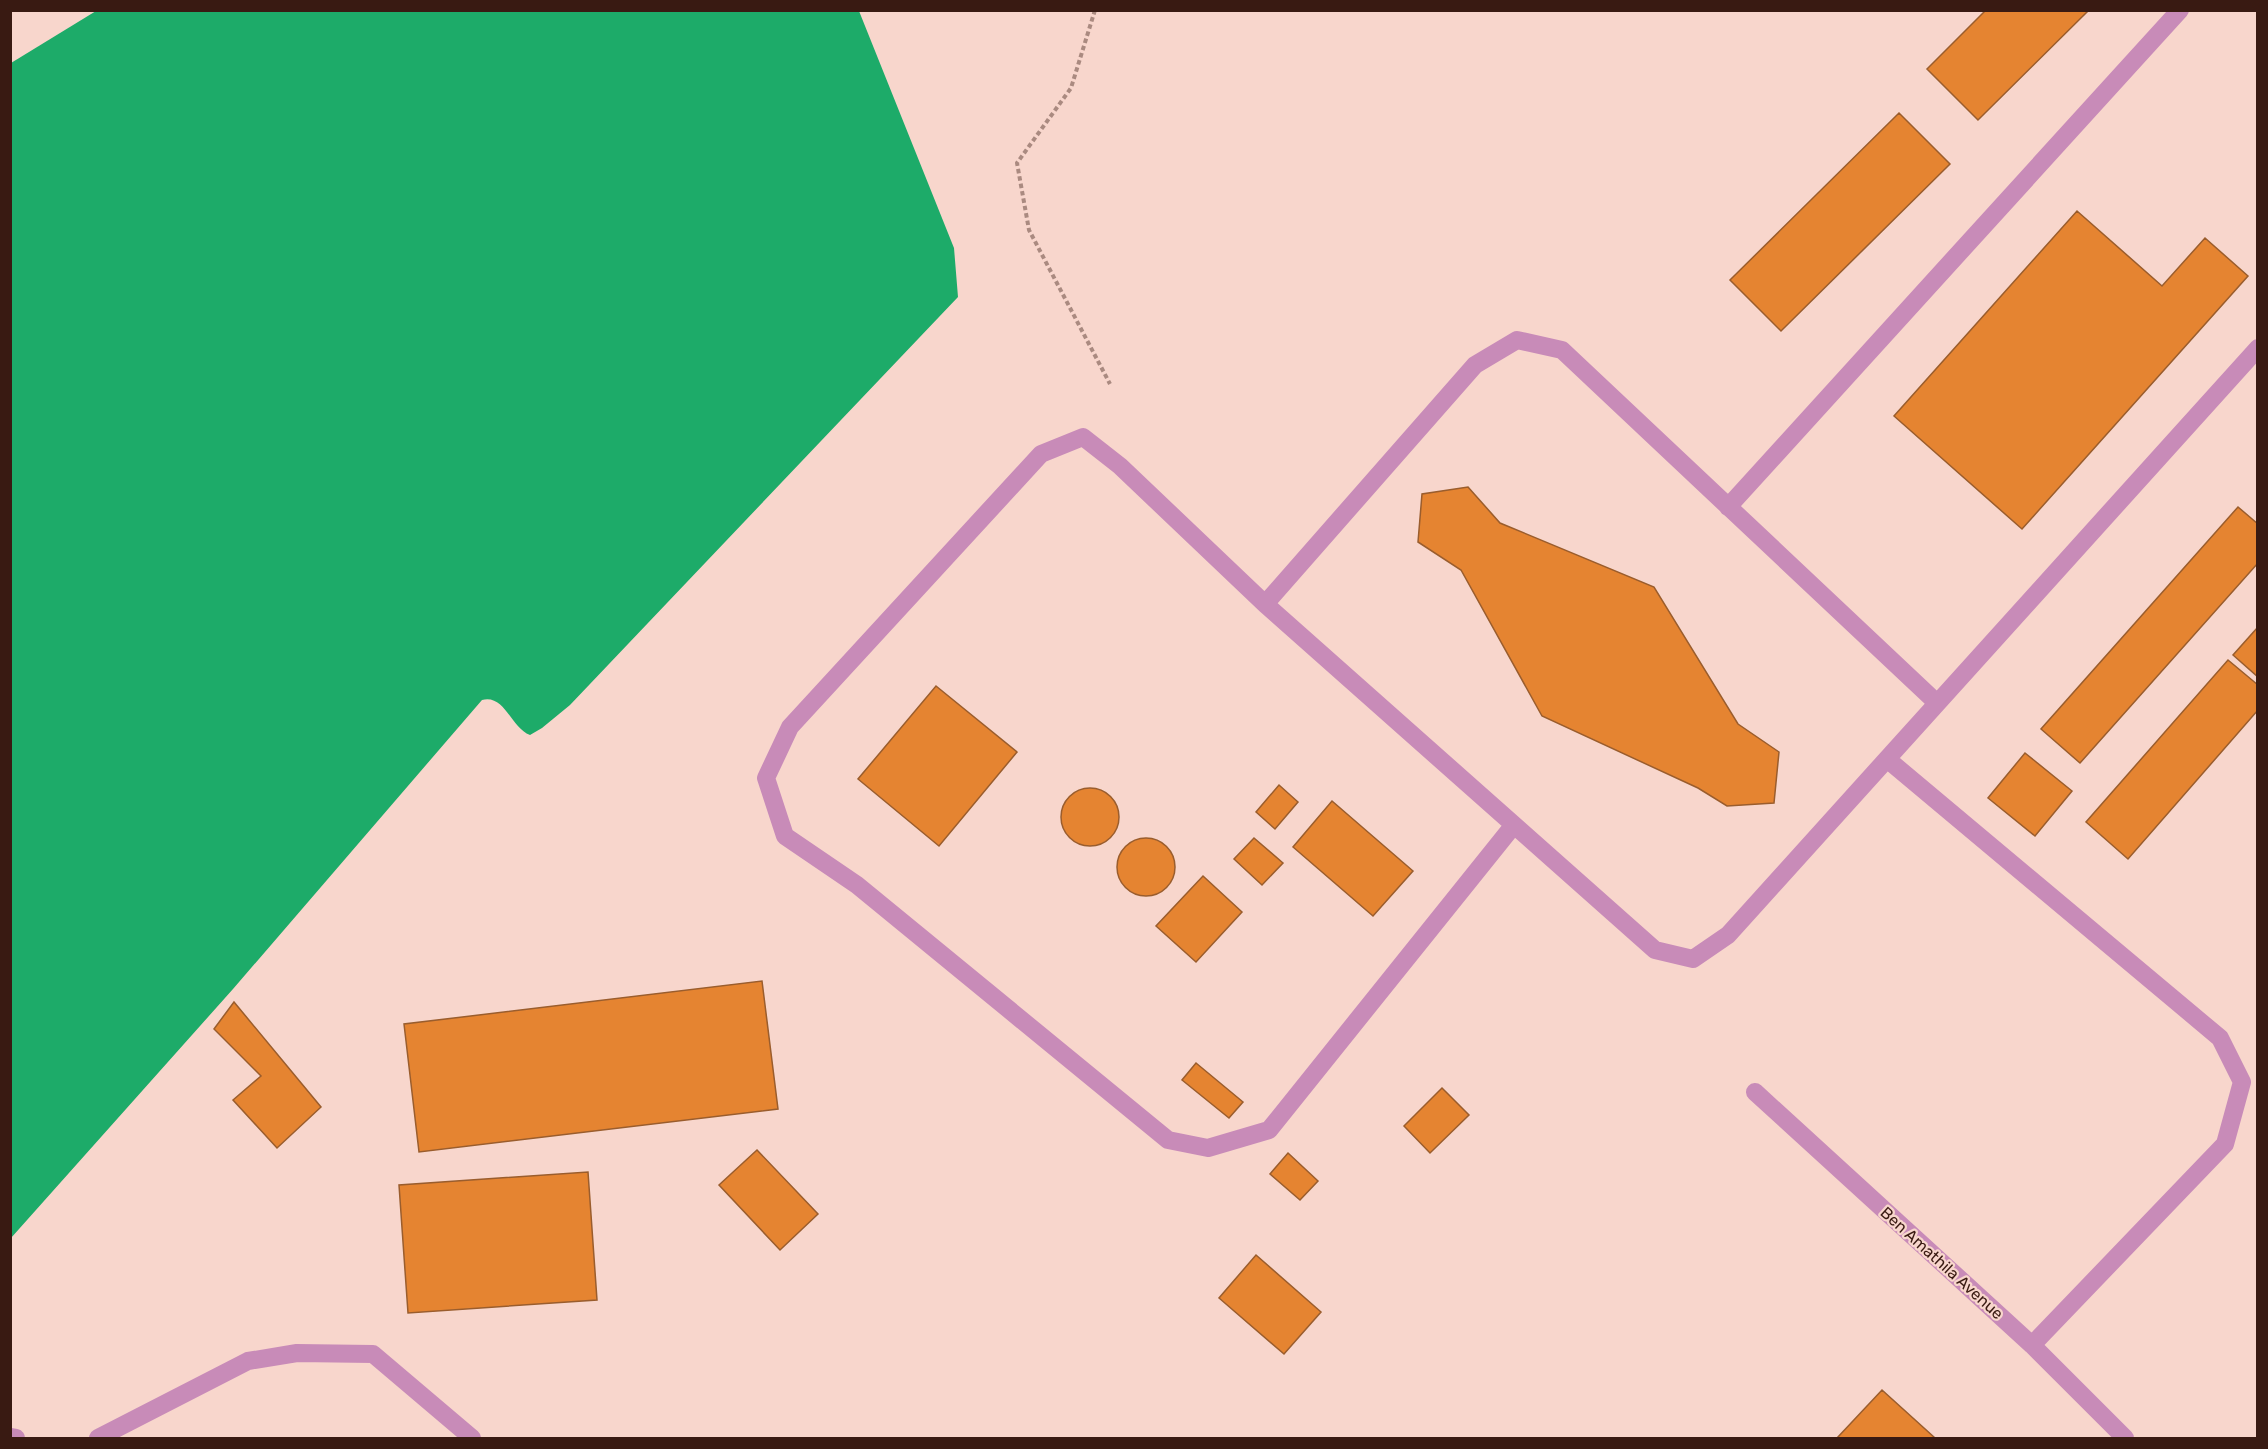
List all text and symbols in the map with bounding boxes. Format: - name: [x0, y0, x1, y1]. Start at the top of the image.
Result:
- street label: Ben Amathila Avenue: [1877, 1203, 2007, 1323]

